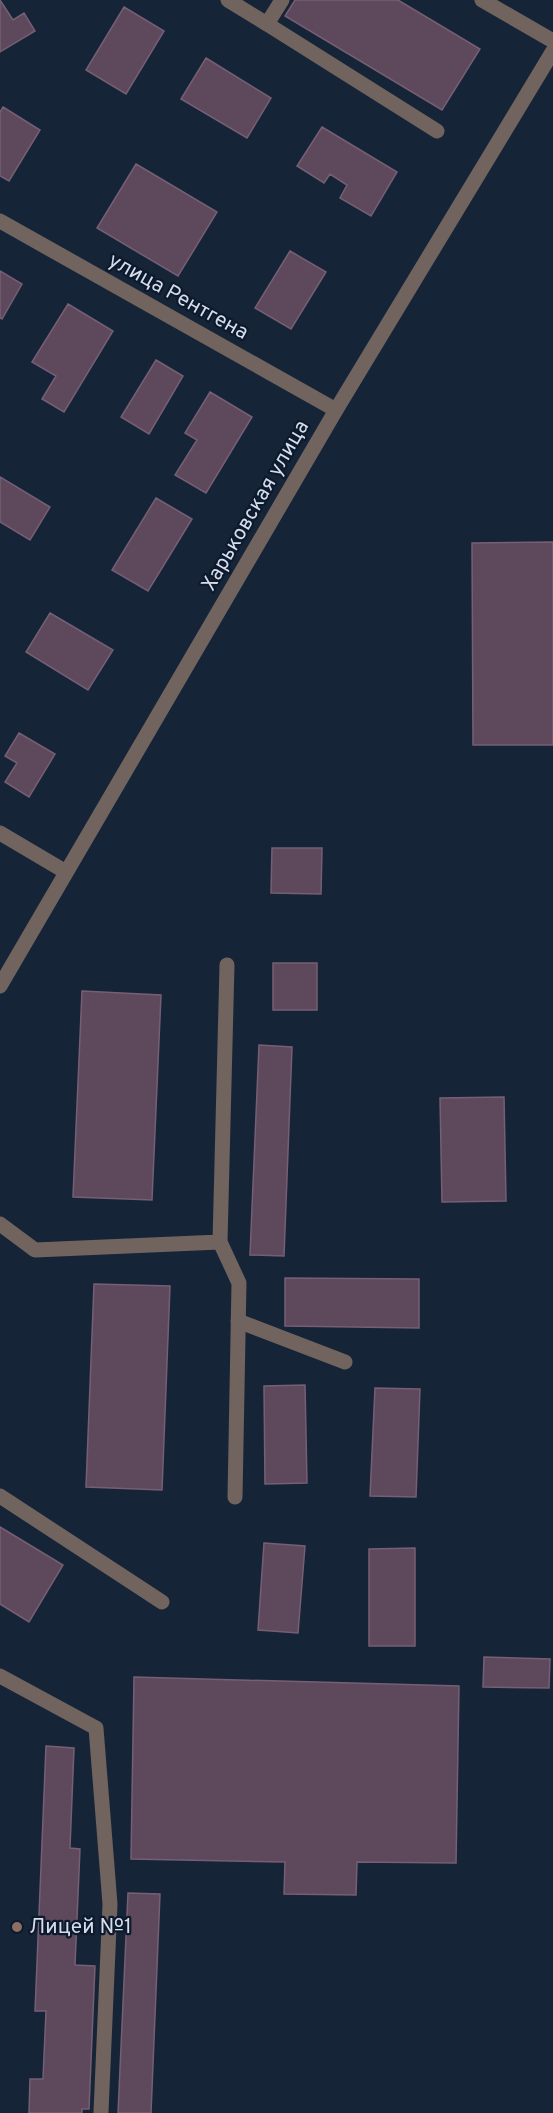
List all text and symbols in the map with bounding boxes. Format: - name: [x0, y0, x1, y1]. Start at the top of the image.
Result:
- street label: улица Рентгена: [103, 247, 253, 347]
- street label: Харьковская улица: [196, 416, 316, 596]
- place label: Лицей №1: [29, 1914, 132, 1941]
- marker: Лицей №1: [10, 1920, 24, 1934]

